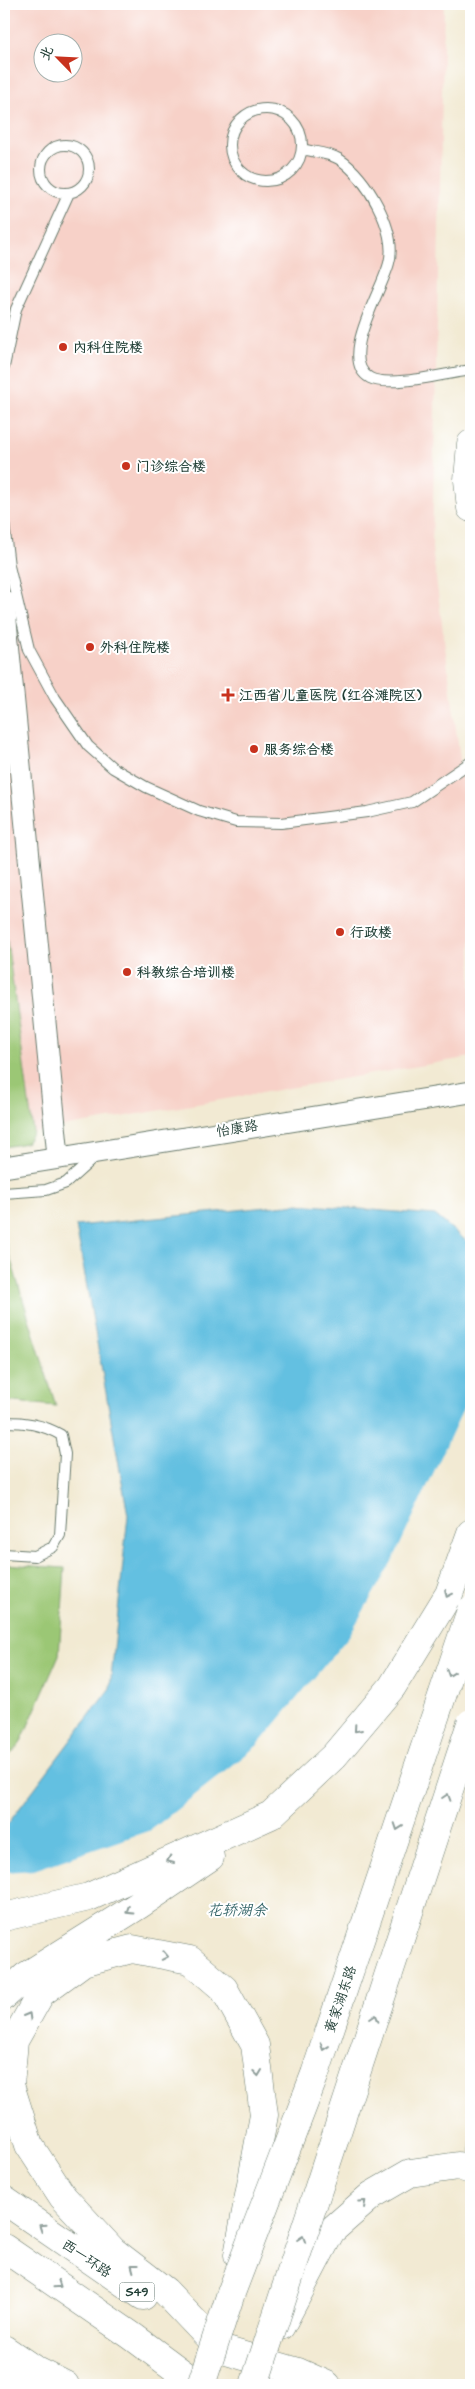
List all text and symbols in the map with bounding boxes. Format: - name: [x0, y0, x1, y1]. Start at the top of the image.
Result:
- north arrow: [32, 32, 82, 82]
- text: 北: [35, 43, 59, 64]
- place label: 内科住院楼: [73, 338, 143, 358]
- marker: 内科住院楼: [57, 341, 69, 353]
- place label: 门诊综合楼: [136, 457, 206, 477]
- marker: 门诊综合楼: [120, 460, 132, 472]
- place label: 外科住院楼: [100, 638, 170, 658]
- marker: 外科住院楼: [84, 641, 96, 653]
- place label: 江西省儿童医院 (红谷滩院区): [239, 686, 422, 706]
- marker: 江西省儿童医院 (红谷滩院区): [221, 688, 235, 702]
- place label: 服务综合楼: [264, 740, 334, 760]
- marker: 服务综合楼: [248, 743, 260, 755]
- place label: 行政楼: [350, 923, 392, 943]
- marker: 行政楼: [334, 926, 346, 938]
- place label: 科教综合培训楼: [137, 963, 235, 983]
- marker: 科教综合培训楼: [121, 966, 133, 978]
- street label: 怡康路: [215, 1116, 259, 1142]
- one-way arrow: [444, 1589, 454, 1598]
- one-way arrow: [446, 1668, 456, 1677]
- one-way arrow: [354, 1723, 363, 1732]
- one-way arrow: [441, 1794, 451, 1802]
- one-way arrow: [394, 1822, 404, 1831]
- one-way arrow: [166, 1854, 175, 1865]
- water label: 花轿湖余: [207, 1900, 269, 1921]
- one-way arrow: [126, 1905, 135, 1914]
- one-way arrow: [160, 1950, 169, 1960]
- street label: 黄家湖东路: [320, 1963, 362, 2036]
- one-way arrow: [22, 2012, 32, 2021]
- one-way arrow: [369, 2015, 379, 2023]
- one-way arrow: [320, 2043, 330, 2051]
- one-way arrow: [253, 2069, 263, 2078]
- one-way arrow: [358, 2199, 367, 2208]
- one-way arrow: [38, 2224, 48, 2233]
- street label: 西一环路: [58, 2235, 115, 2283]
- one-way arrow: [297, 2236, 307, 2244]
- one-way arrow: [130, 2264, 140, 2273]
- one-way arrow: [53, 2279, 62, 2288]
- road number: S49: [120, 2282, 154, 2302]

